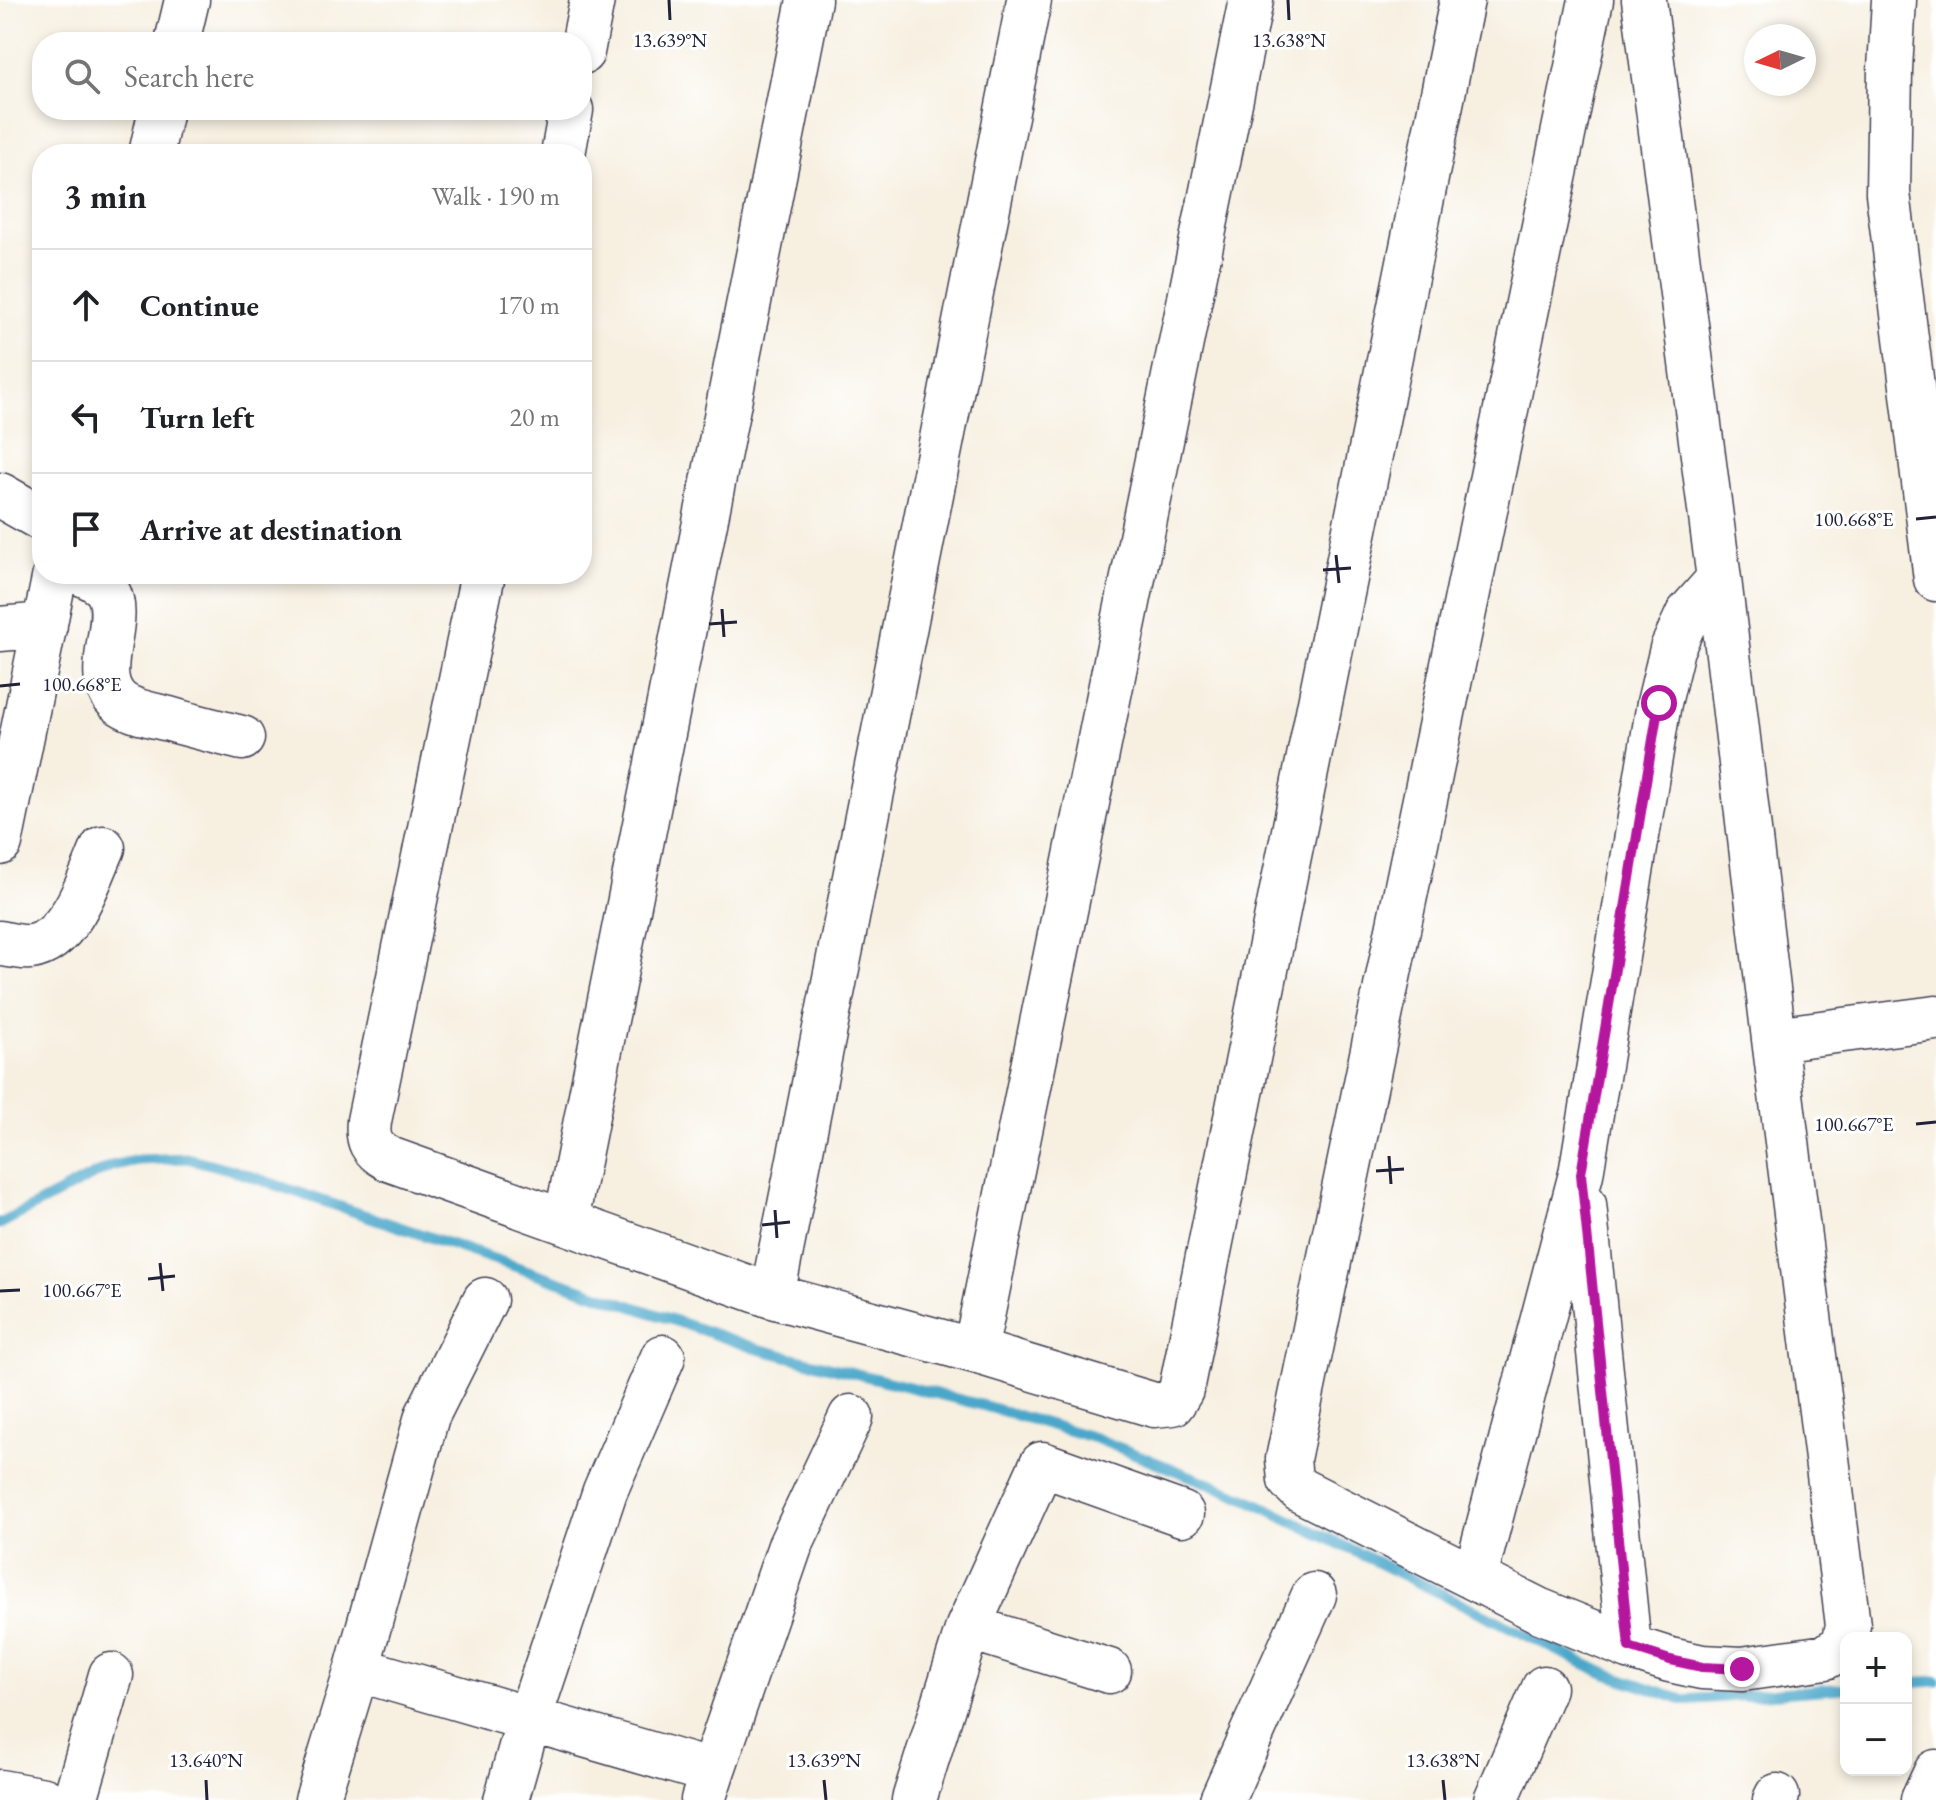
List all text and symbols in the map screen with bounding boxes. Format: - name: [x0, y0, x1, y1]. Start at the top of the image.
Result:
- north arrow: [1744, 24, 1816, 96]
- text: 13.639°N: [633, 27, 707, 53]
- text: 13.638°N: [1252, 27, 1326, 53]
- search box: [32, 32, 592, 120]
- icon: search: [60, 54, 104, 98]
- text: Search here: [124, 57, 254, 96]
- text: 3 min: [64, 174, 147, 218]
- text: Walk · 190 m: [432, 179, 560, 213]
- icon: ahead: [64, 283, 108, 327]
- text: Continue: [140, 286, 259, 325]
- text: 170 m: [497, 288, 560, 322]
- icon: left: [64, 395, 108, 439]
- text: Turn left: [140, 398, 254, 437]
- text: 20 m: [510, 400, 560, 434]
- text: 100.668°E: [1814, 506, 1894, 532]
- icon: arrive: [64, 507, 108, 551]
- text: Arrive at destination: [140, 510, 402, 549]
- text: 100.668°E: [42, 671, 122, 697]
- route start: [1641, 685, 1677, 721]
- text: 100.667°E: [1814, 1111, 1894, 1137]
- text: 100.667°E: [42, 1277, 122, 1303]
- map controls: [1840, 1632, 1912, 1776]
- button: +: [1840, 1632, 1912, 1704]
- route end: [1724, 1651, 1760, 1687]
- button: −: [1840, 1704, 1912, 1776]
- text: 13.640°N: [169, 1747, 243, 1773]
- text: 13.639°N: [787, 1747, 861, 1773]
- text: 13.638°N: [1406, 1747, 1480, 1773]

